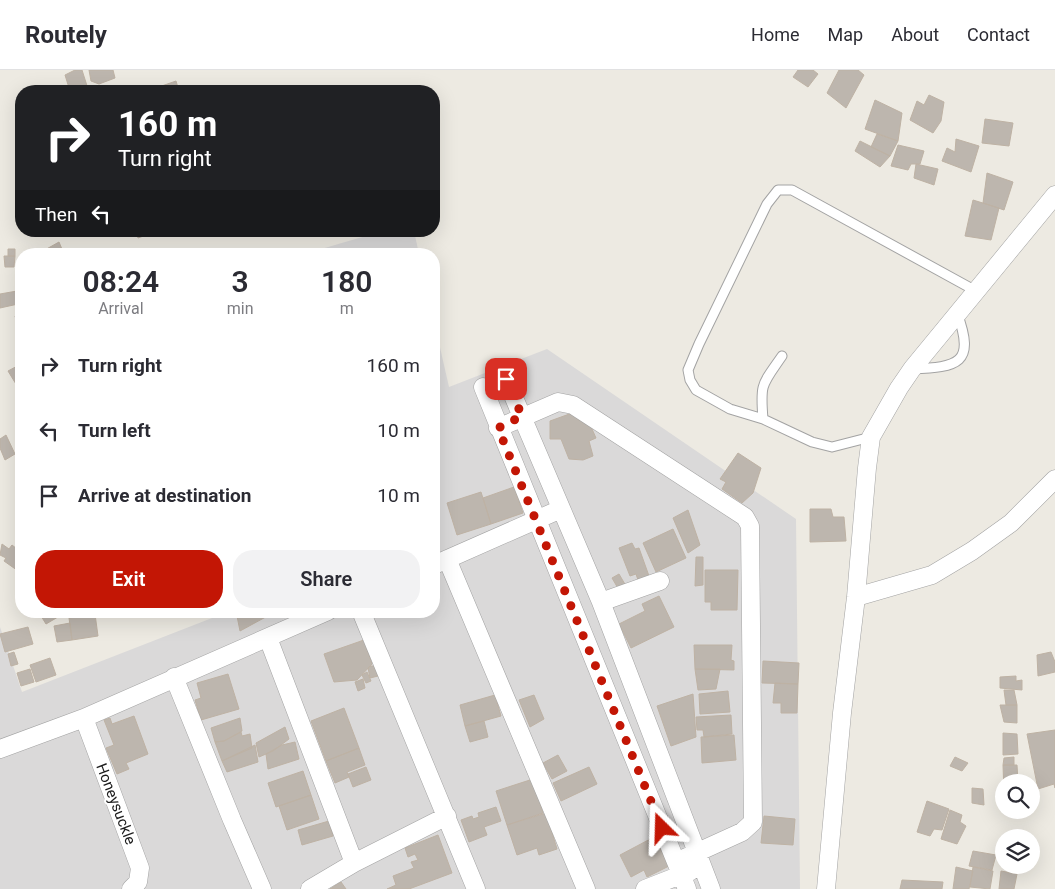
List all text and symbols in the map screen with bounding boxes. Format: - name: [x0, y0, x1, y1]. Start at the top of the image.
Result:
- text: Routely: [25, 21, 107, 49]
- text: Home: [751, 24, 800, 45]
- text: Map: [828, 24, 863, 45]
- text: About: [891, 24, 939, 45]
- text: Contact: [967, 24, 1030, 45]
- text: 160 m: [118, 104, 217, 145]
- icon: right: [35, 105, 100, 170]
- text: Turn right: [118, 146, 212, 171]
- icon: left: [87, 200, 115, 228]
- text: Then: [35, 203, 77, 226]
- text: 08:24: [83, 264, 159, 299]
- text: 3: [232, 264, 249, 299]
- text: 180: [321, 264, 372, 299]
- text: Arrival: [98, 299, 144, 318]
- text: min: [227, 299, 254, 318]
- text: m: [340, 299, 354, 318]
- icon: right: [35, 352, 63, 380]
- text: Turn right: [78, 354, 162, 377]
- text: 160 m: [367, 354, 420, 377]
- pin: [485, 358, 527, 400]
- icon: arrive: [492, 365, 520, 393]
- icon: left: [35, 417, 63, 445]
- text: Turn left: [78, 419, 151, 442]
- text: 10 m: [377, 419, 420, 442]
- icon: arrive: [35, 482, 63, 510]
- text: Arrive at destination: [78, 484, 251, 507]
- text: 10 m: [377, 484, 420, 507]
- button: Exit: [35, 550, 223, 608]
- button: Share: [233, 550, 420, 608]
- street label: Honeysuckle: [92, 761, 140, 847]
- map controls: [995, 774, 1040, 874]
- button: search: [995, 774, 1040, 819]
- position arrow: [635, 801, 687, 853]
- button: layers: [995, 829, 1040, 874]

